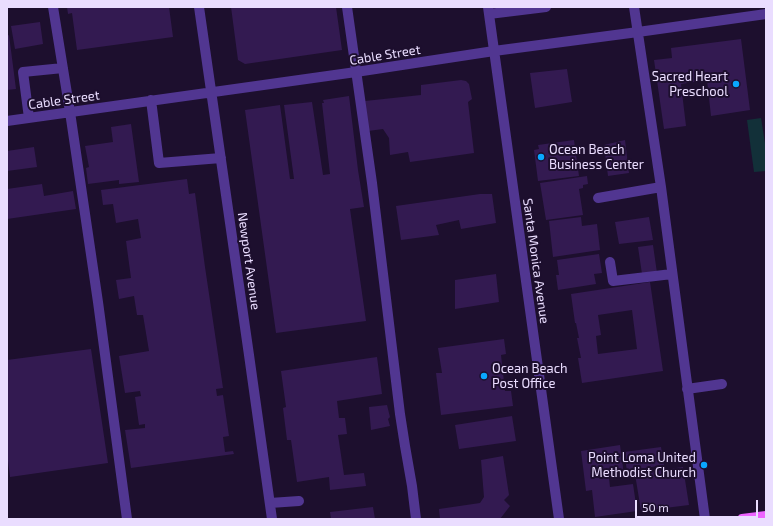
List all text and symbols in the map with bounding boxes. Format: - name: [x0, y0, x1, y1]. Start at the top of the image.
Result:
- street label: Cable Street: [348, 42, 422, 68]
- place label: Sacred Heart Preschool: [652, 69, 728, 100]
- marker: Sacred Heart Preschool: [731, 79, 741, 89]
- street label: Cable Street: [27, 87, 101, 113]
- place label: Ocean Beach Business Center: [549, 142, 644, 173]
- marker: Ocean Beach Business Center: [536, 152, 546, 162]
- street label: Santa Monica Avenue: [519, 197, 553, 325]
- street label: Newport Avenue: [234, 211, 264, 311]
- place label: Ocean Beach Post Office: [492, 361, 568, 392]
- marker: Ocean Beach Post Office: [479, 371, 489, 381]
- place label: Point Loma United Methodist Church: [588, 450, 696, 481]
- marker: Point Loma United Methodist Church: [699, 460, 709, 470]
- scale bar: [637, 492, 760, 518]
- text: 50 m: [642, 500, 669, 514]

